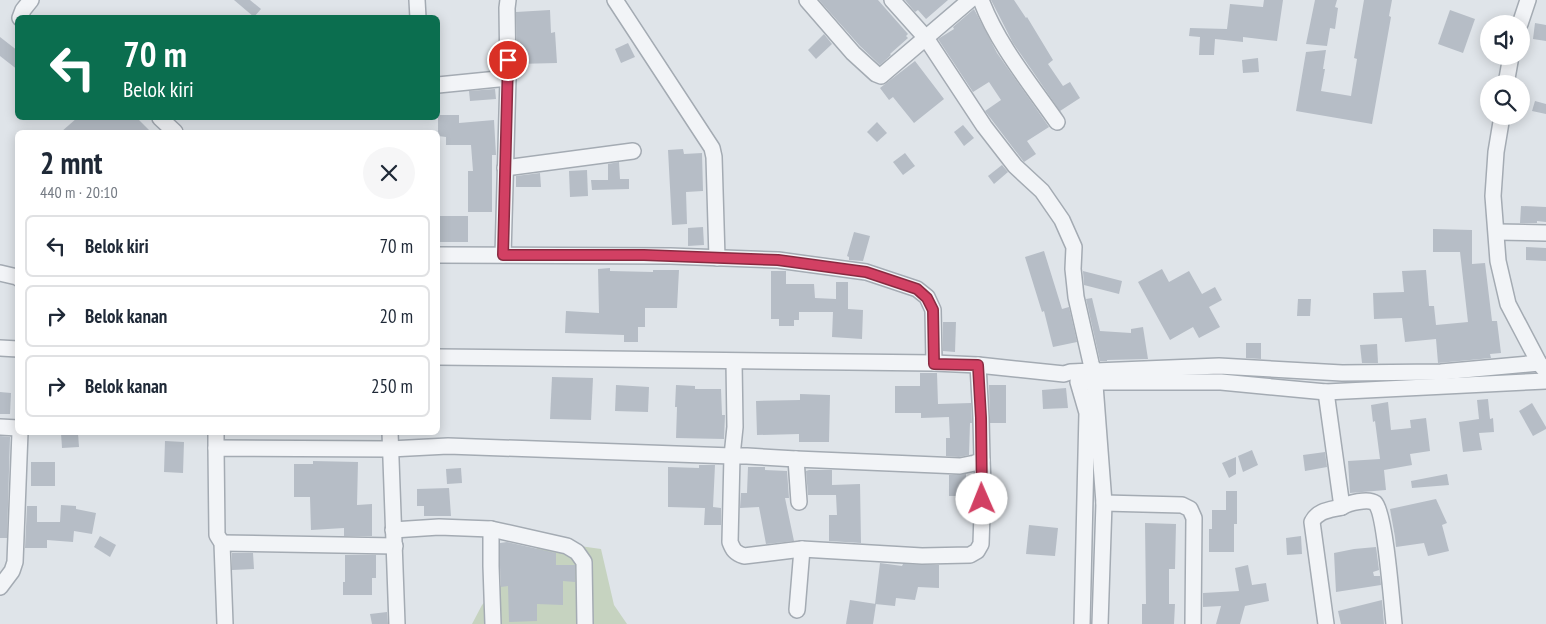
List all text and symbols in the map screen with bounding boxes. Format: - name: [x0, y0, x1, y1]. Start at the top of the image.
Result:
- map controls: [1480, 15, 1530, 125]
- button: sound: [1480, 15, 1530, 65]
- text: 70 m: [123, 31, 187, 77]
- icon: left: [40, 35, 105, 100]
- pin: [487, 39, 529, 81]
- icon: arrive: [494, 46, 522, 74]
- text: Belok kiri: [123, 75, 194, 103]
- button: search: [1480, 75, 1530, 125]
- text: 2 mnt: [40, 143, 103, 182]
- button: close: [363, 147, 415, 199]
- text: 440 m · 20:10: [40, 182, 118, 202]
- icon: left: [42, 232, 70, 260]
- text: Belok kiri: [85, 234, 149, 258]
- text: 70 m: [380, 234, 413, 258]
- icon: right: [42, 302, 70, 330]
- text: Belok kanan: [85, 304, 167, 328]
- text: 20 m: [380, 304, 413, 328]
- icon: right: [42, 372, 70, 400]
- text: Belok kanan: [85, 374, 167, 398]
- text: 250 m: [371, 374, 413, 398]
- position arrow: [955, 472, 1007, 524]

